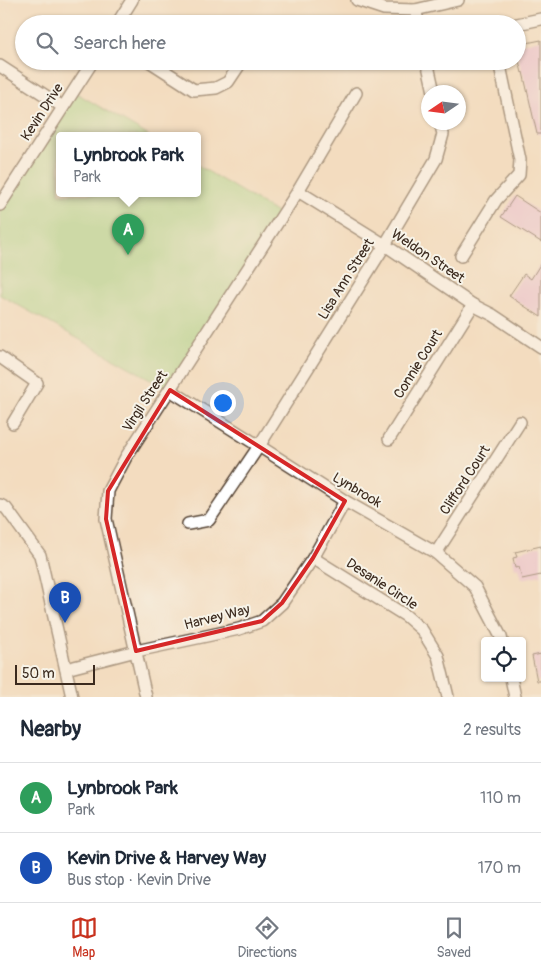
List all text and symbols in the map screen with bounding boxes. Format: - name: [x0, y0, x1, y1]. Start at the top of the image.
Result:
- search box: [15, 15, 526, 70]
- icon: search: [33, 29, 61, 57]
- text: Search here: [73, 31, 166, 55]
- street label: Kevin Drive: [17, 80, 67, 144]
- north arrow: [421, 85, 466, 130]
- popup: [56, 132, 201, 197]
- text: Lynbrook Park: [73, 143, 184, 167]
- text: Park: [73, 167, 101, 187]
- pin: A: [112, 214, 144, 255]
- street label: Weldon Street: [388, 225, 468, 287]
- street label: Lisa Ann Street: [314, 235, 378, 323]
- street label: Connie Court: [390, 326, 446, 402]
- street label: Virgil Street: [119, 367, 171, 435]
- your location: [210, 390, 236, 416]
- street label: Clifford Court: [436, 442, 494, 518]
- street label: Lynbrook: [329, 469, 385, 511]
- street label: Desanie Circle: [343, 555, 421, 613]
- pin: B: [49, 582, 81, 623]
- street label: Harvey Way: [182, 601, 252, 633]
- map controls: [481, 637, 526, 682]
- button: locate: [481, 637, 526, 682]
- scale bar: [15, 662, 95, 685]
- text: 50 m: [22, 665, 55, 682]
- text: Nearby: [20, 716, 81, 743]
- text: 2 results: [463, 720, 521, 740]
- text: Lynbrook Park: [67, 776, 178, 800]
- text: A: [31, 788, 41, 808]
- text: 110 m: [480, 788, 521, 808]
- text: Park: [67, 800, 95, 820]
- text: Kevin Drive & Harvey Way: [67, 846, 266, 870]
- text: B: [31, 858, 41, 878]
- text: 170 m: [478, 858, 521, 878]
- text: Bus stop · Kevin Drive: [67, 870, 211, 890]
- tab: Map: [70, 914, 98, 961]
- tab: Directions: [237, 914, 297, 961]
- tab: Saved: [436, 914, 471, 961]

